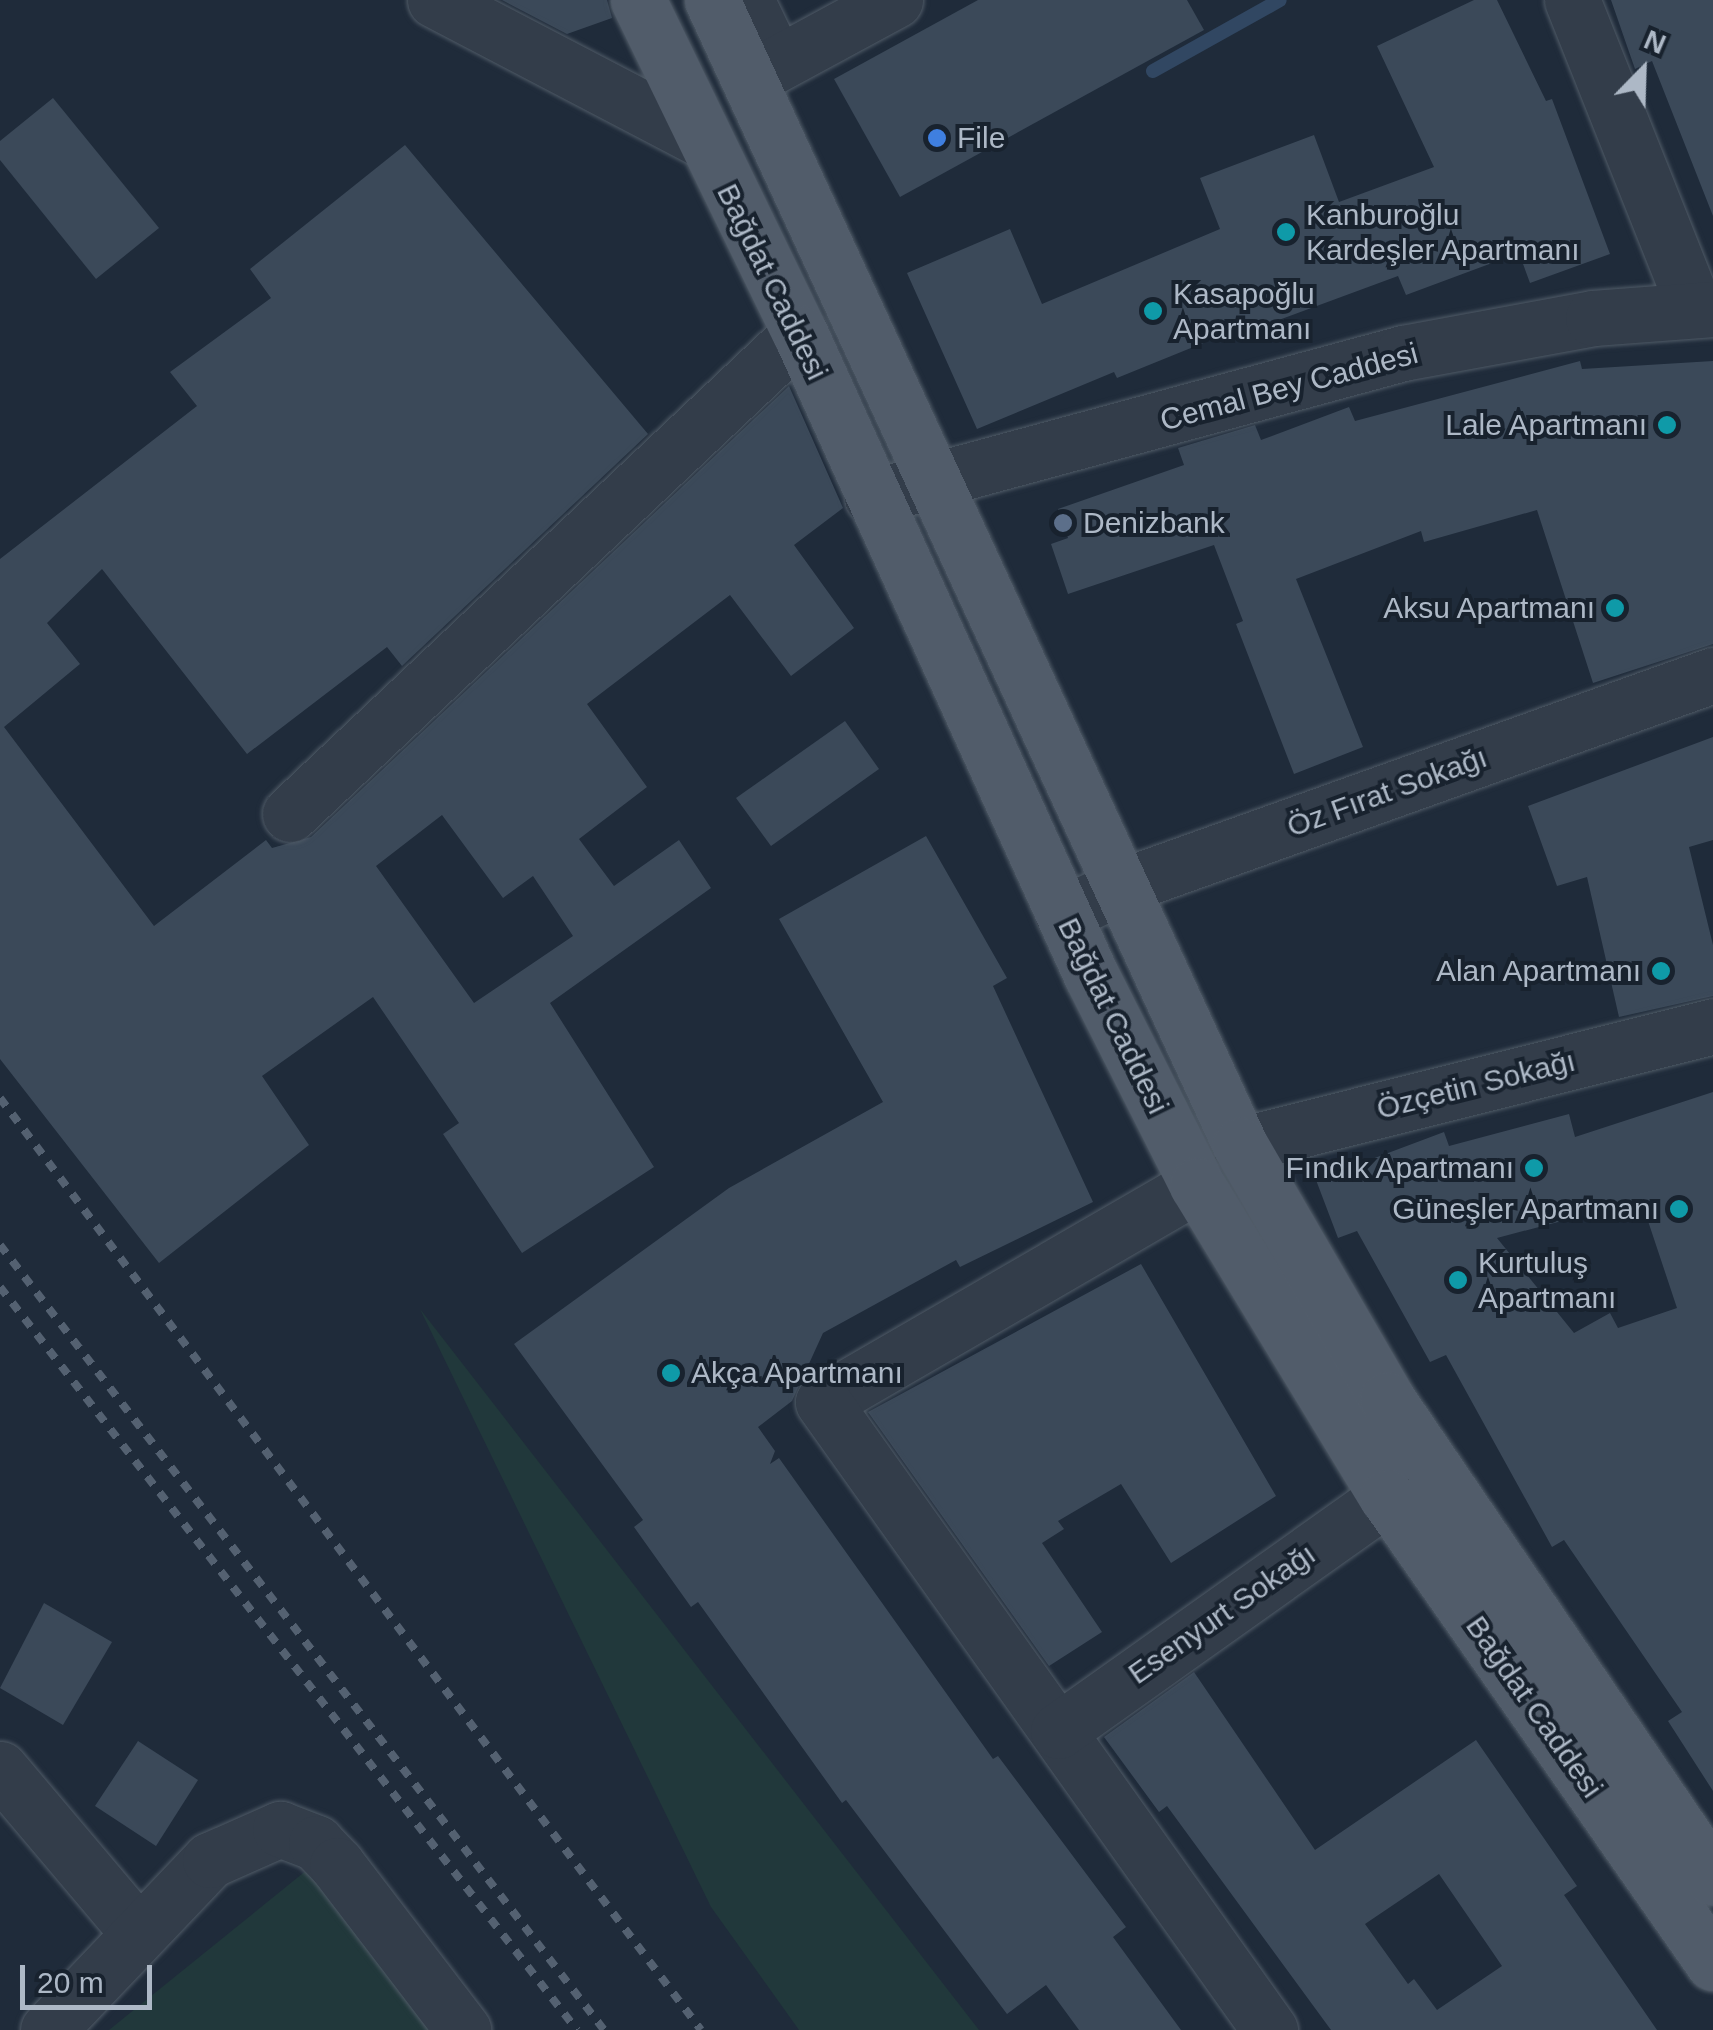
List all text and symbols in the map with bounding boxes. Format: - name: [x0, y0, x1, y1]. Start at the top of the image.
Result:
- north arrow: [1593, 20, 1693, 120]
- text: N: [1640, 24, 1670, 60]
- place label: File: [957, 120, 1005, 156]
- marker: File: [926, 127, 948, 149]
- street label: Bağdat Caddesi: [709, 178, 835, 386]
- place label: Kanburoğlu Kardeşler Apartmanı: [1306, 197, 1581, 268]
- marker: Kanburoğlu Kardeşler Apartmanı: [1275, 221, 1297, 243]
- place label: Kasapoğlu Apartmanı: [1173, 276, 1315, 346]
- marker: Kasapoğlu Apartmanı: [1142, 300, 1164, 322]
- street label: Cemal Bey Caddesi: [1156, 335, 1422, 439]
- place label: Lale Apartmanı: [1444, 407, 1647, 443]
- marker: Lale Apartmanı: [1656, 414, 1678, 436]
- place label: Denizbank: [1083, 505, 1225, 541]
- marker: Denizbank: [1052, 512, 1074, 534]
- place label: Aksu Apartmanı: [1382, 590, 1595, 626]
- marker: Aksu Apartmanı: [1604, 597, 1626, 619]
- street label: Öz Fırat Sokağı: [1282, 739, 1492, 845]
- street label: Bağdat Caddesi: [1050, 912, 1176, 1120]
- place label: Alan Apartmanı: [1434, 953, 1641, 989]
- marker: Alan Apartmanı: [1650, 960, 1672, 982]
- street label: Özçetin Sokağı: [1373, 1043, 1579, 1127]
- place label: Fındık Apartmanı: [1284, 1150, 1514, 1186]
- marker: Fındık Apartmanı: [1523, 1157, 1545, 1179]
- place label: Güneşler Apartmanı: [1391, 1191, 1659, 1227]
- marker: Güneşler Apartmanı: [1668, 1198, 1690, 1220]
- place label: Kurtuluş Apartmanı: [1478, 1245, 1616, 1316]
- marker: Kurtuluş Apartmanı: [1447, 1269, 1469, 1291]
- place label: Akça Apartmanı: [691, 1355, 904, 1391]
- marker: Akça Apartmanı: [660, 1362, 682, 1384]
- street label: Esenyurt Sokağı: [1122, 1536, 1322, 1692]
- street label: Bağdat Caddesi: [1458, 1609, 1610, 1805]
- scale bar: [25, 1945, 158, 2007]
- text: 20 m: [37, 1966, 104, 1999]

